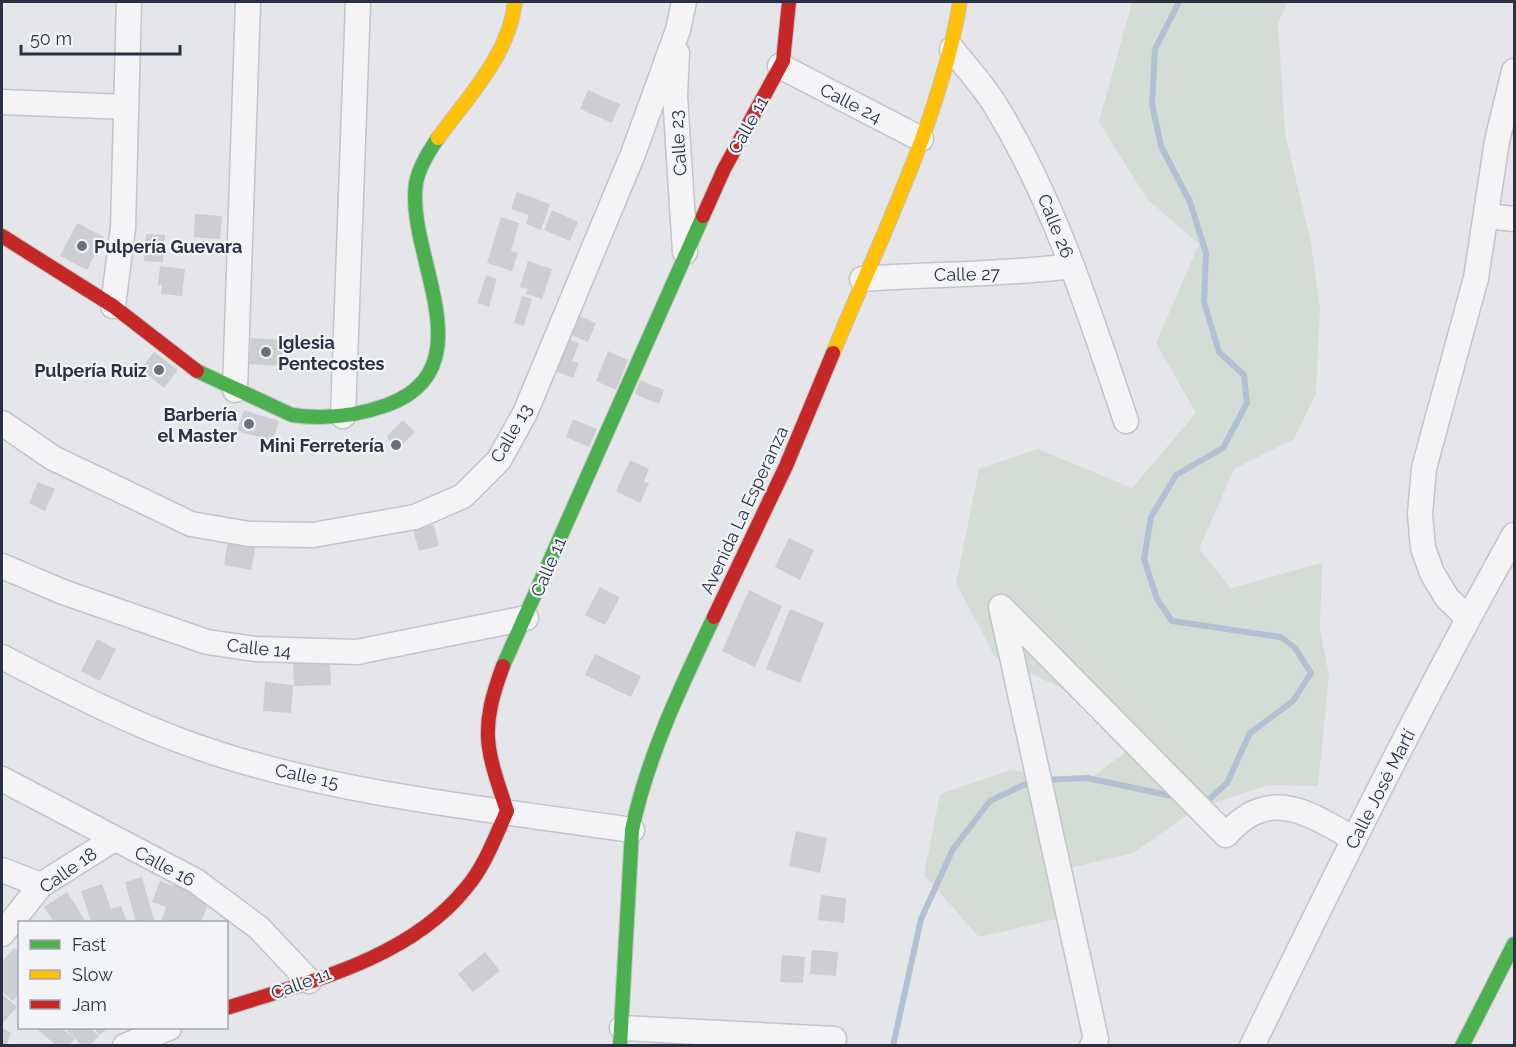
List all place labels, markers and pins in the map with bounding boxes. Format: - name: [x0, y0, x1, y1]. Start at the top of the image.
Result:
- place label: Pulpería Guevara: [94, 236, 242, 257]
- marker: Pulpería Guevara: [75, 239, 89, 253]
- place label: Iglesia Pentecostes: [278, 332, 385, 374]
- marker: Iglesia Pentecostes: [259, 345, 273, 359]
- place label: Pulpería Ruiz: [34, 360, 147, 381]
- marker: Pulpería Ruiz: [152, 363, 166, 377]
- place label: Barbería el Master: [158, 404, 237, 446]
- marker: Barbería el Master: [242, 417, 256, 431]
- place label: Mini Ferretería: [260, 435, 384, 456]
- marker: Mini Ferretería: [389, 438, 403, 452]

